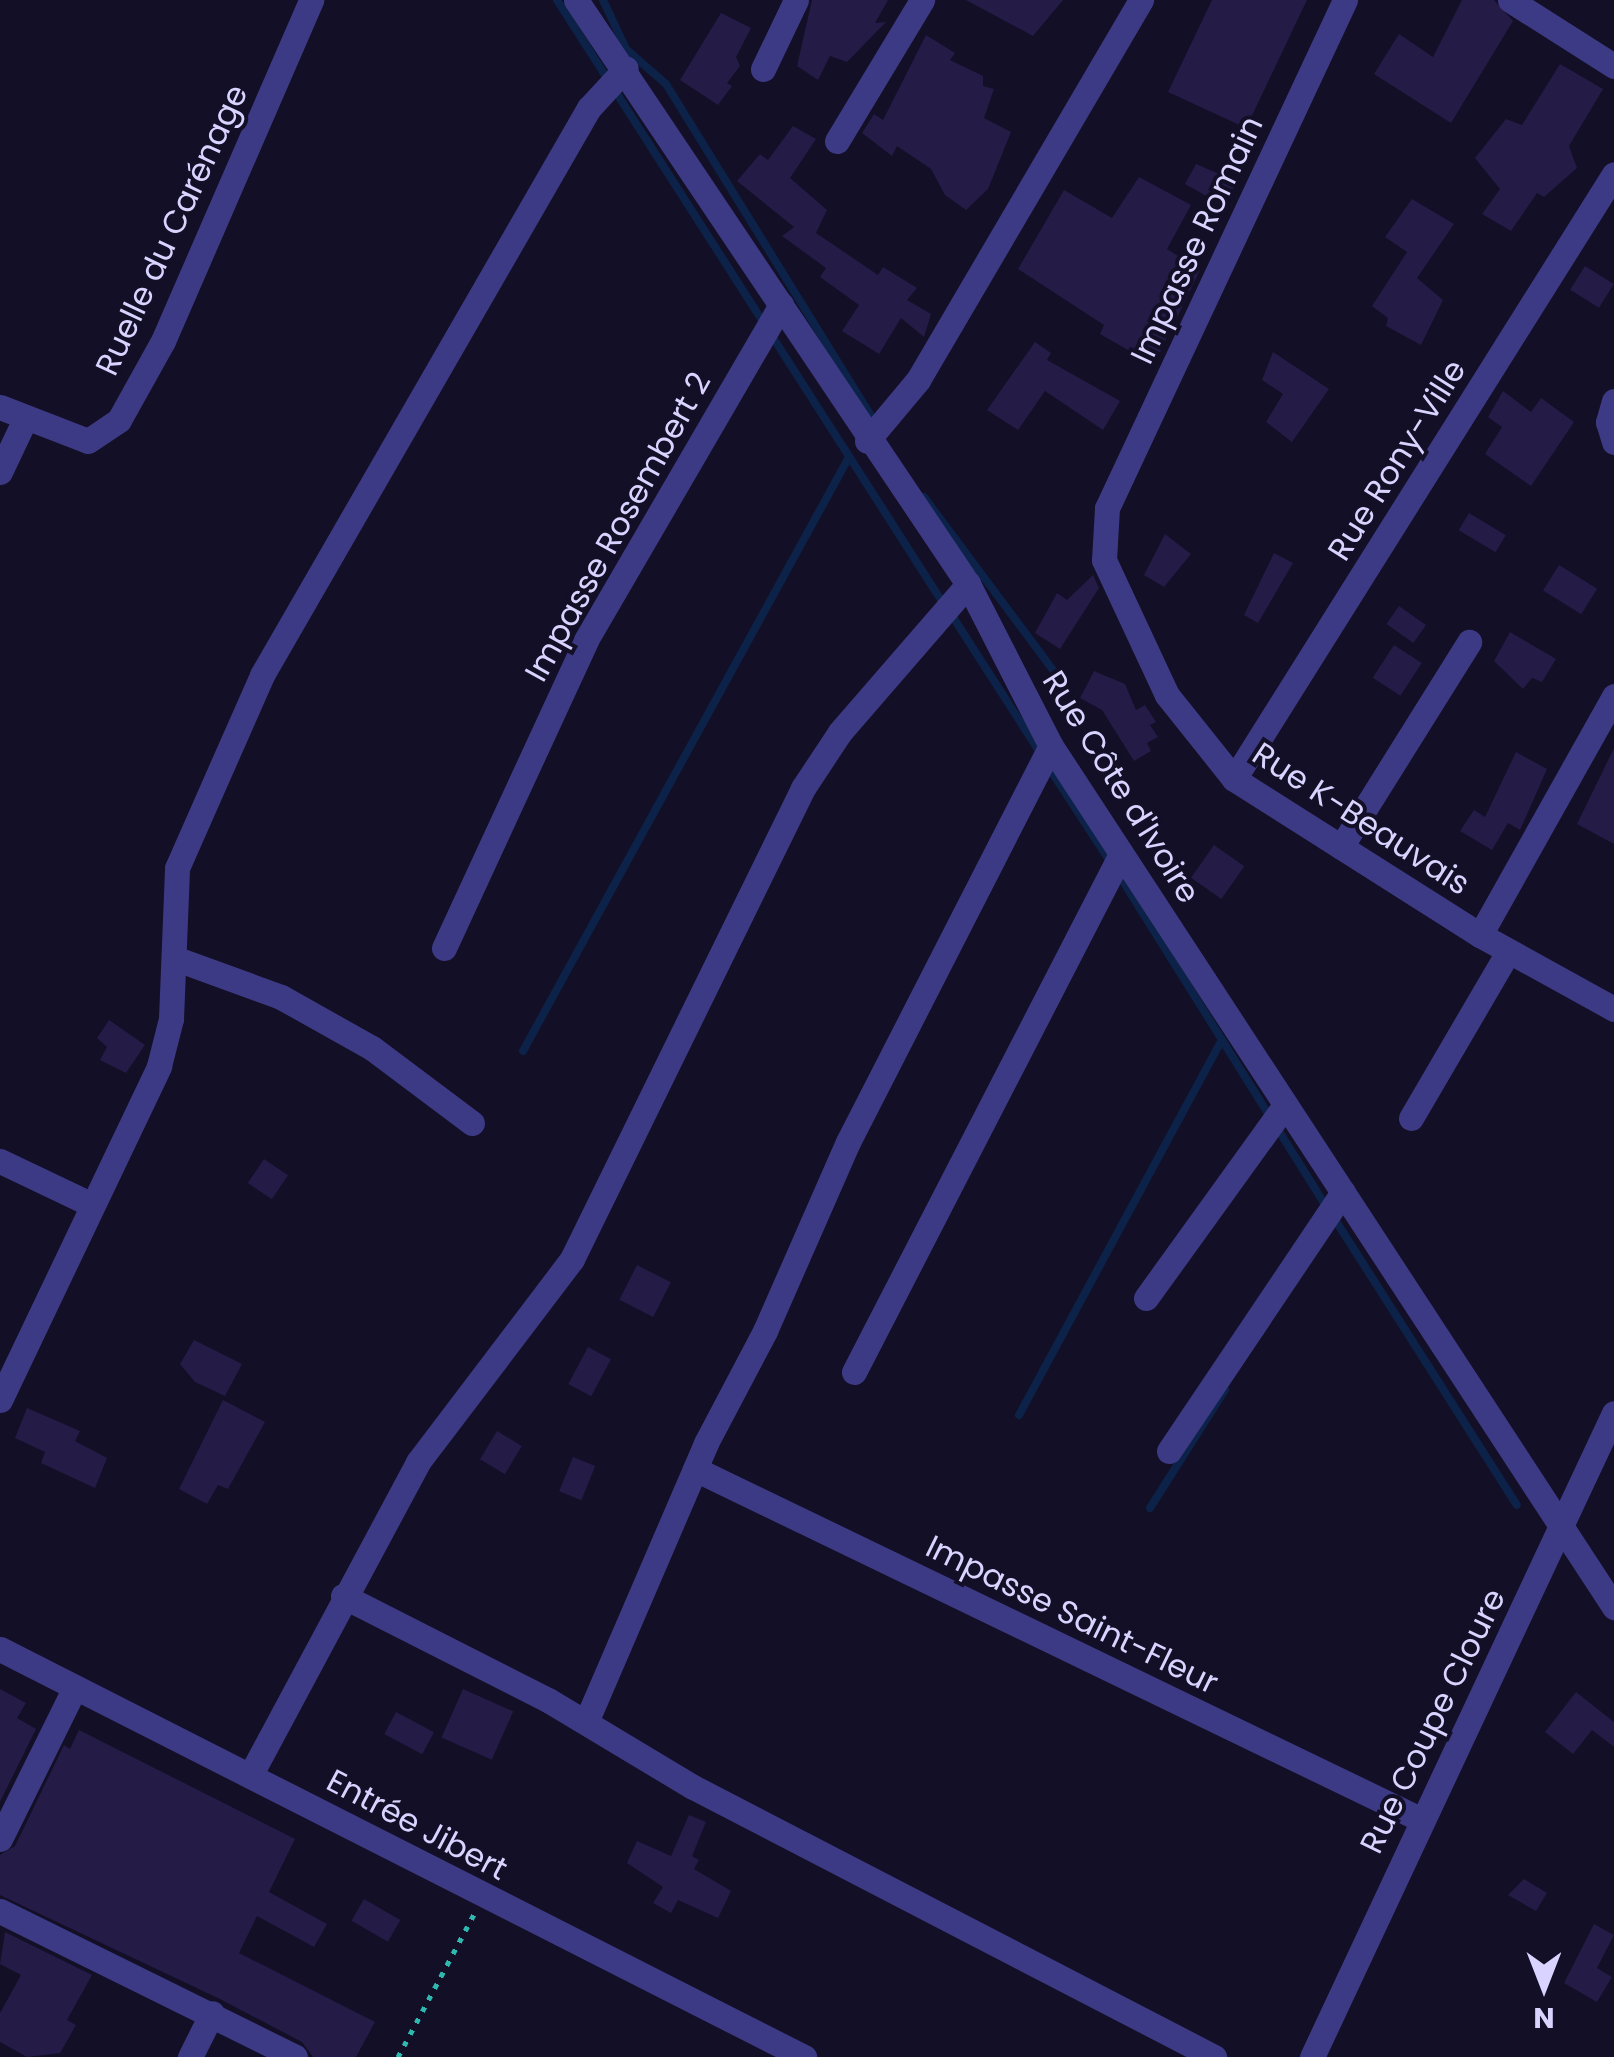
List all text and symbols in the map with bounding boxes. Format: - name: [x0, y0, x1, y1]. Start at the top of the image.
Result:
- street label: Ruelle du Carénage: [88, 79, 256, 381]
- street label: Impasse Romain: [1123, 110, 1271, 370]
- street label: Rue Rony-Ville: [1320, 353, 1474, 567]
- street label: Impasse Rosembert 2: [517, 366, 719, 688]
- street label: Rue Côte d'Ivoire: [1034, 664, 1208, 910]
- street label: Rue K-Beauvais: [1245, 735, 1477, 903]
- street label: Impasse Saint-Fleur: [920, 1528, 1224, 1702]
- street label: Rue Coupe Cloure: [1352, 1583, 1514, 1859]
- street label: Entrée Jibert: [320, 1761, 514, 1889]
- north arrow: [1494, 1937, 1594, 2037]
- text: N: [1533, 1998, 1555, 2037]

